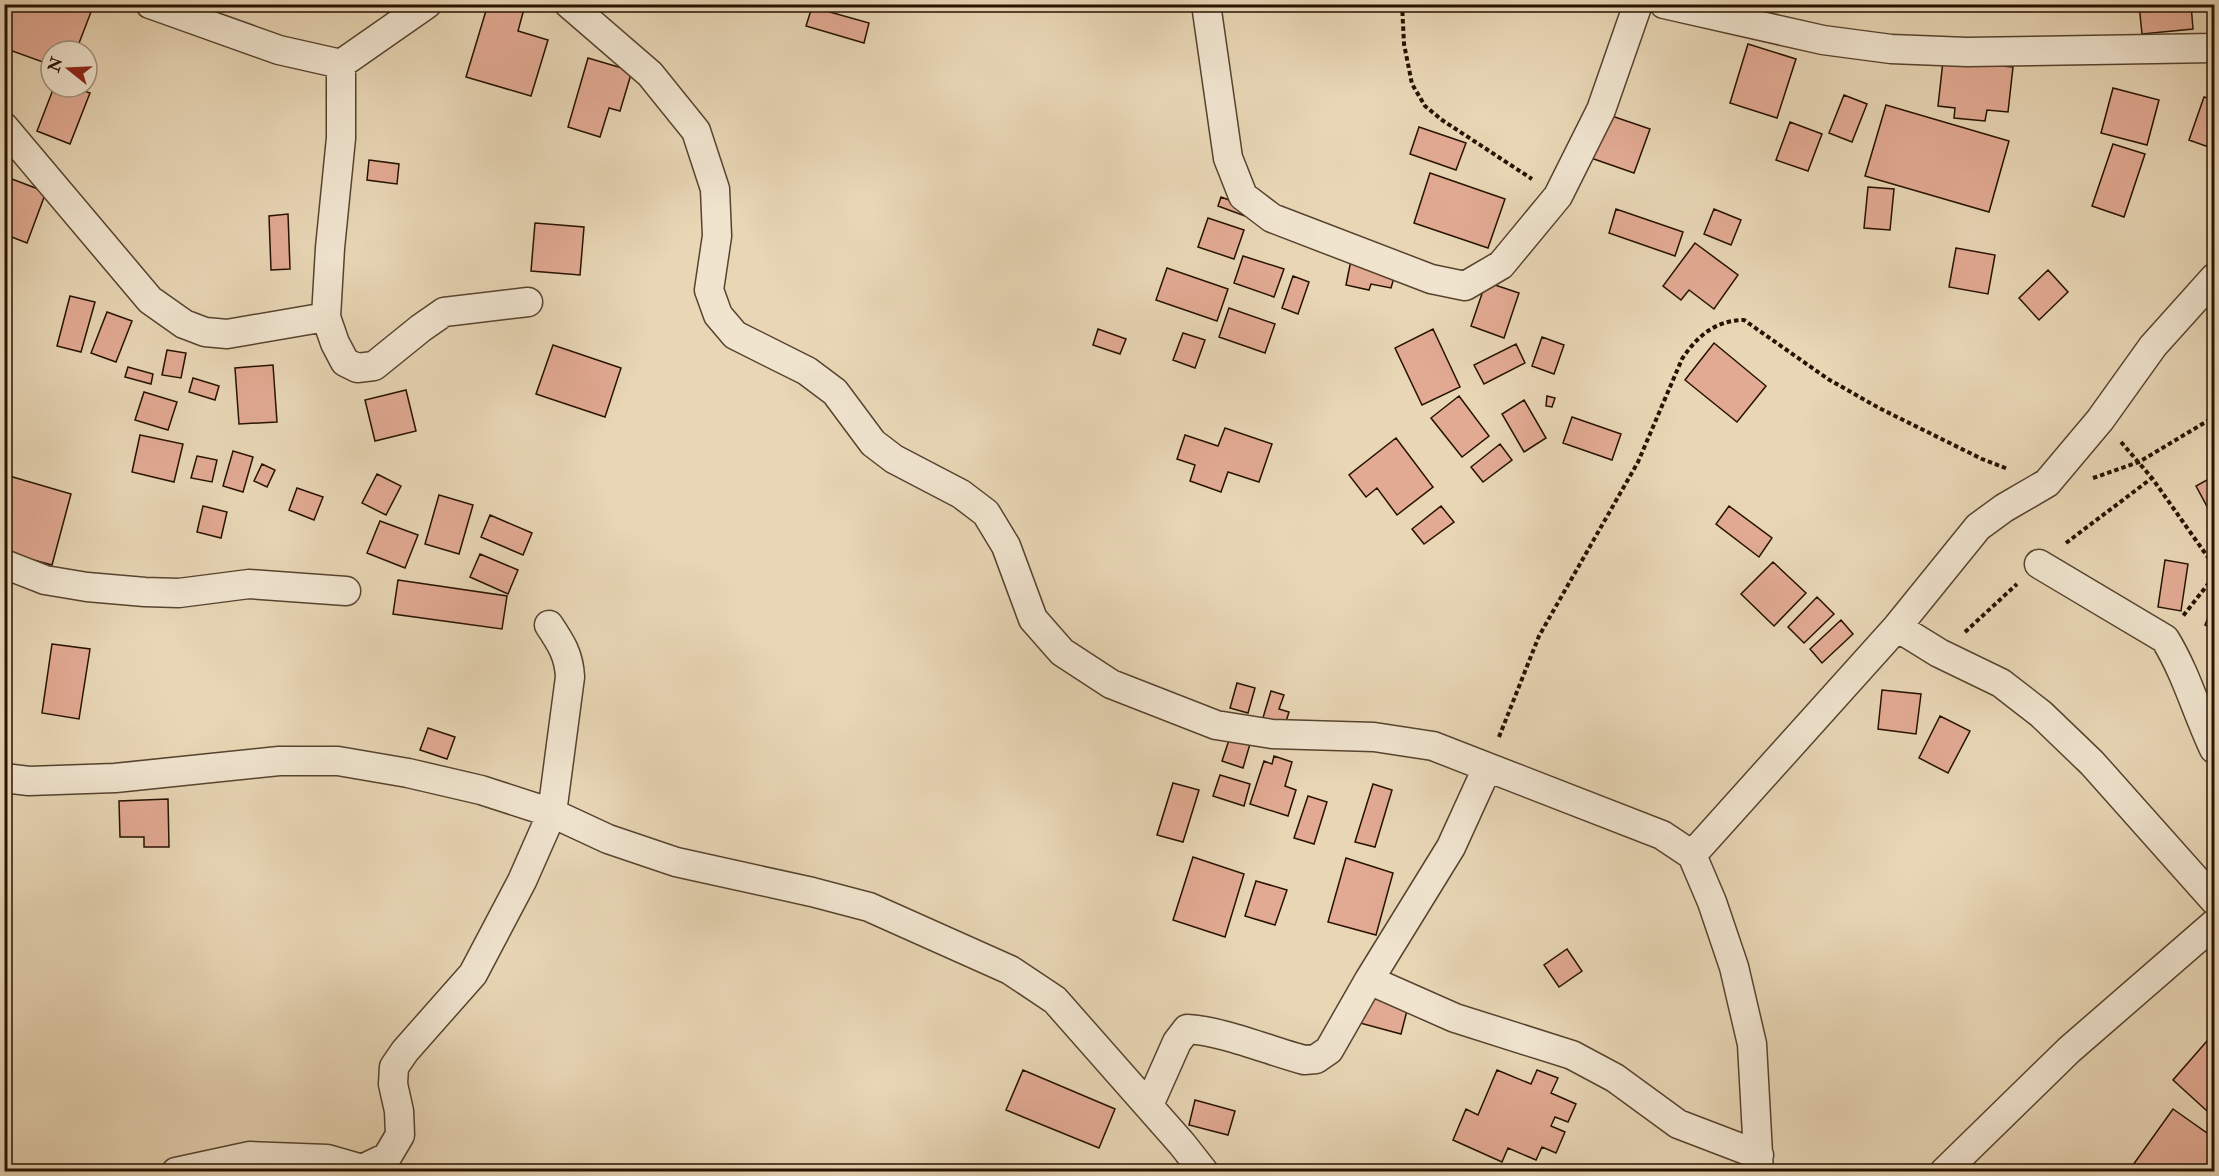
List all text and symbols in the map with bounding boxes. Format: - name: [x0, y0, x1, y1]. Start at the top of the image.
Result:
- north arrow: [39, 39, 99, 99]
- text: N: [44, 54, 68, 76]

